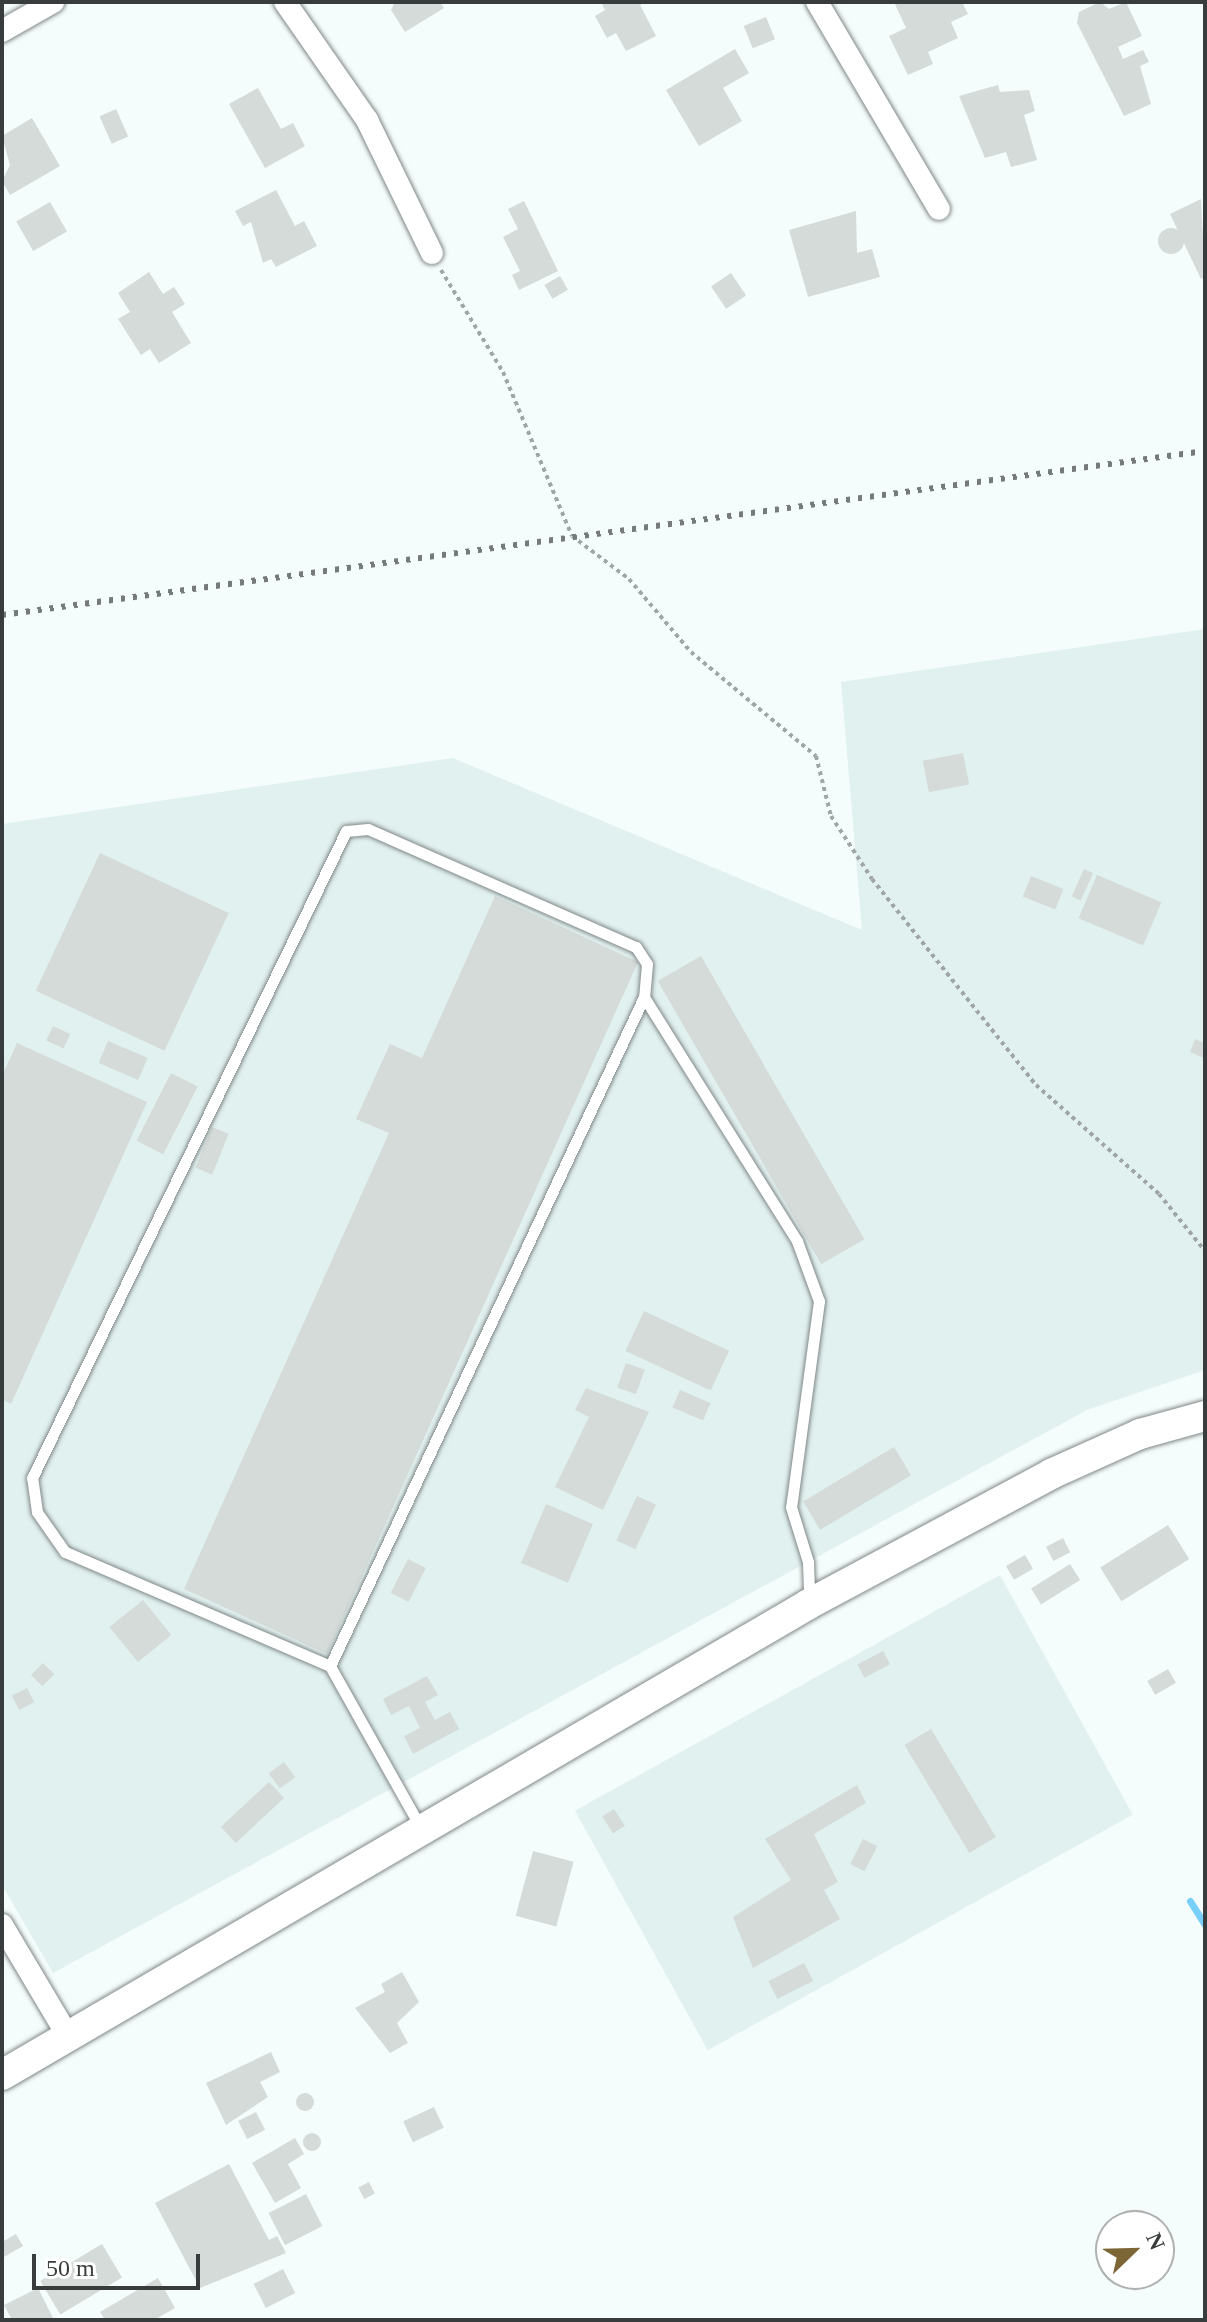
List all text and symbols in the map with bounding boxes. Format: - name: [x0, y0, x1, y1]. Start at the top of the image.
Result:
- north arrow: [1095, 2210, 1175, 2290]
- text: N: [1141, 2229, 1170, 2253]
- scale bar: [36, 2238, 204, 2288]
- text: 50 m: [46, 2255, 95, 2281]

